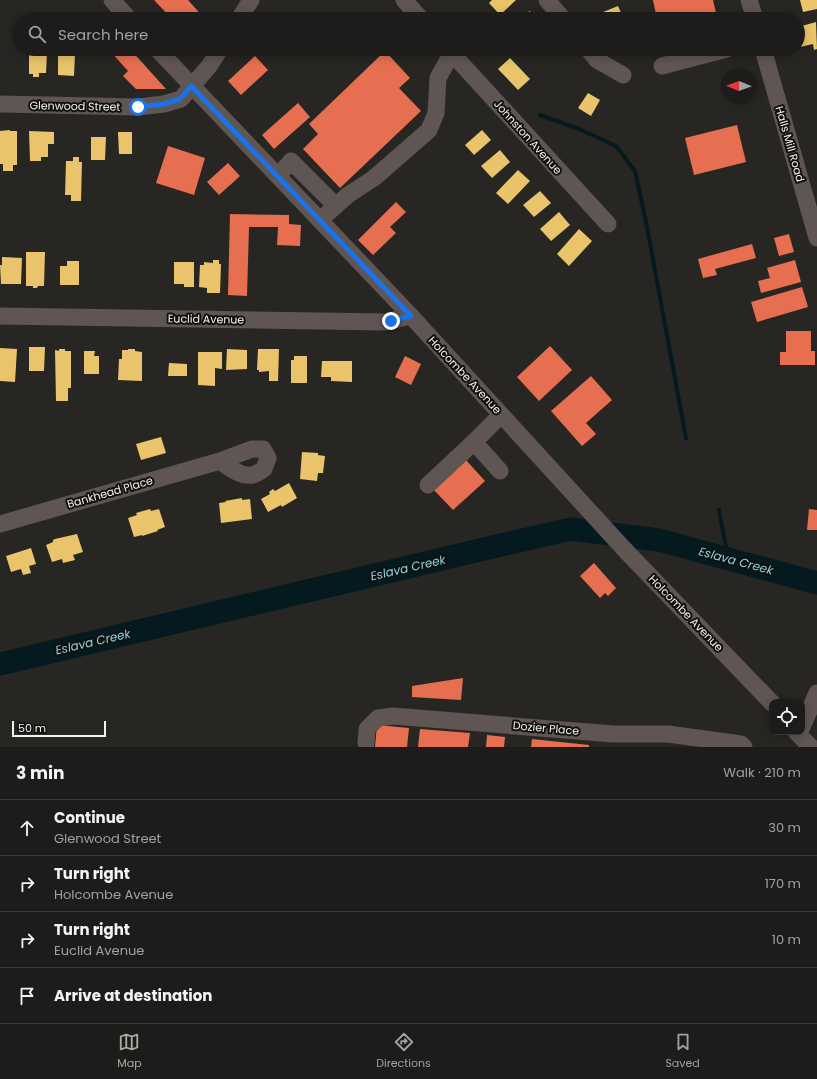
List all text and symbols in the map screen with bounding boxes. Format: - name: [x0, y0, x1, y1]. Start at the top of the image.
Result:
- search box: [12, 12, 805, 56]
- icon: search: [26, 23, 48, 45]
- text: Search here: [58, 24, 148, 45]
- north arrow: [721, 68, 757, 104]
- street label: Johnston Avenue: [490, 96, 566, 178]
- street label: Glenwood Street: [29, 97, 121, 115]
- route start: [129, 98, 147, 116]
- street label: Halls Mill Road: [772, 104, 808, 184]
- street label: Euclid Avenue: [168, 310, 245, 328]
- route end: [382, 312, 400, 330]
- street label: Holcombe Avenue: [425, 333, 505, 417]
- street label: Bankhead Place: [65, 472, 155, 512]
- water label: Eslava Creek: [697, 542, 776, 579]
- water label: Eslava Creek: [369, 550, 448, 584]
- street label: Holcombe Avenue: [645, 571, 727, 655]
- water label: Eslava Creek: [54, 624, 133, 658]
- map controls: [769, 699, 805, 735]
- button: locate: [769, 699, 805, 735]
- street label: Dozier Place: [512, 717, 580, 739]
- scale bar: [12, 719, 106, 738]
- text: 50 m: [18, 720, 46, 736]
- text: 3 min: [16, 761, 64, 785]
- text: Walk · 210 m: [723, 763, 801, 782]
- text: Continue: [54, 807, 125, 828]
- icon: ahead: [16, 817, 38, 839]
- text: 30 m: [768, 818, 801, 837]
- text: Glenwood Street: [54, 829, 161, 848]
- text: Turn right: [54, 863, 130, 884]
- icon: right: [16, 873, 38, 895]
- text: 170 m: [765, 874, 801, 893]
- text: Holcombe Avenue: [54, 885, 173, 904]
- text: Turn right: [54, 919, 130, 940]
- icon: right: [16, 929, 38, 951]
- text: 10 m: [772, 930, 801, 949]
- text: Euclid Avenue: [54, 941, 144, 960]
- icon: arrive: [16, 985, 38, 1007]
- text: Arrive at destination: [54, 985, 212, 1006]
- tab: Map: [117, 1031, 142, 1072]
- tab: Directions: [376, 1031, 431, 1072]
- tab: Saved: [665, 1031, 700, 1072]

